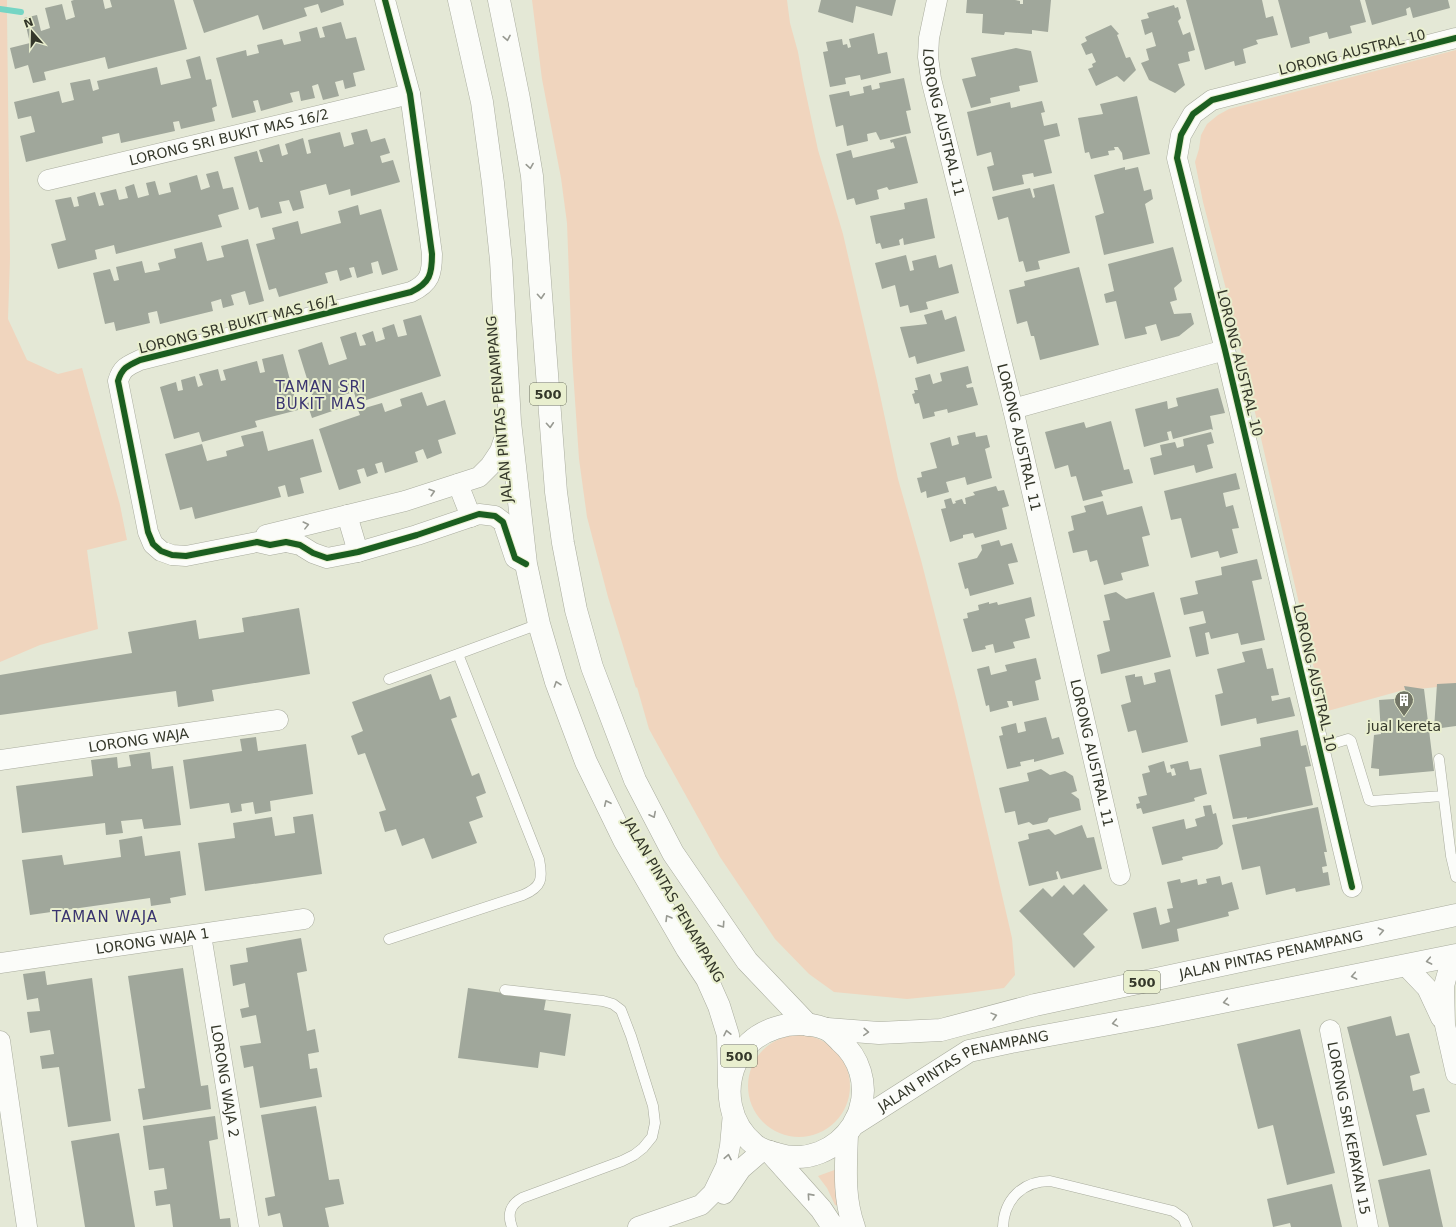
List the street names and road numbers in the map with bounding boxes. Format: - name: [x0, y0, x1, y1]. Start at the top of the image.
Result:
- street label: LORONG AUSTRAL 10: [1277, 26, 1427, 78]
- street label: LORONG AUSTRAL 11: [920, 48, 968, 198]
- street label: LORONG SRI BUKIT MAS 16/2: [127, 106, 330, 168]
- street label: LORONG AUSTRAL 10: [1214, 288, 1266, 438]
- street label: LORONG SRI BUKIT MAS 16/1: [137, 291, 339, 357]
- street label: JALAN PINTAS PENAMPANG: [483, 315, 515, 504]
- street label: LORONG AUSTRAL 11: [994, 362, 1044, 513]
- road number: 500: [530, 383, 566, 405]
- street label: LORONG AUSTRAL 10: [1290, 603, 1340, 753]
- street label: LORONG AUSTRAL 11: [1067, 678, 1117, 828]
- street label: LORONG WAJA: [87, 725, 190, 755]
- street label: JALAN PINTAS PENAMPANG: [620, 814, 728, 985]
- street label: LORONG WAJA 1: [95, 925, 210, 957]
- street label: JALAN PINTAS PENAMPANG: [1177, 927, 1365, 982]
- road number: 500: [1124, 971, 1160, 993]
- street label: LORONG WAJA 2: [208, 1023, 242, 1139]
- street label: JALAN PINTAS PENAMPANG: [874, 1027, 1050, 1115]
- street label: LORONG SRI KEPAYAN 15: [1324, 1040, 1373, 1216]
- road number: 500: [721, 1045, 757, 1067]

